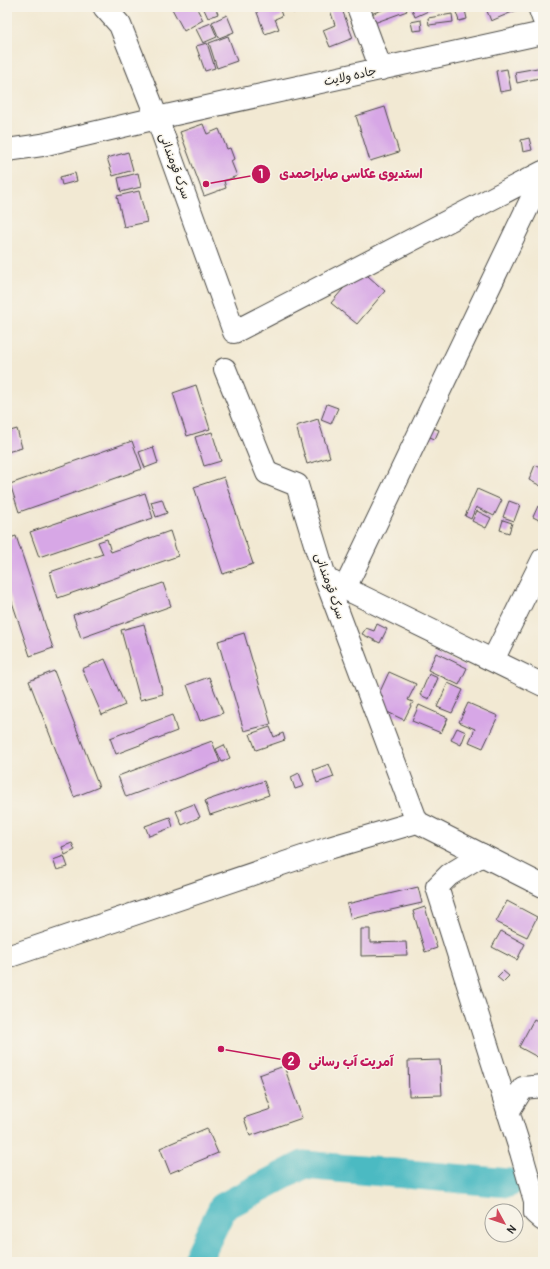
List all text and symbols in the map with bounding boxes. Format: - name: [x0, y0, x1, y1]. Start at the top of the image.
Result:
- street label: جاده ولایت: [322, 64, 378, 89]
- street label: سرک قومندانی: [156, 131, 193, 201]
- callout: استدیوی عکاسی صابراحمدی: [251, 161, 431, 186]
- text: استدیوی عکاسی صابراحمدی: [279, 166, 423, 182]
- text: 1: [259, 167, 263, 182]
- street label: سرک قومندانی: [311, 551, 348, 621]
- callout: آمریت آب رسانی: [281, 1049, 401, 1074]
- text: 2: [288, 1054, 295, 1069]
- text: آمریت آب رسانی: [309, 1054, 394, 1070]
- north arrow: [484, 1203, 524, 1243]
- text: N: [504, 1222, 519, 1237]

